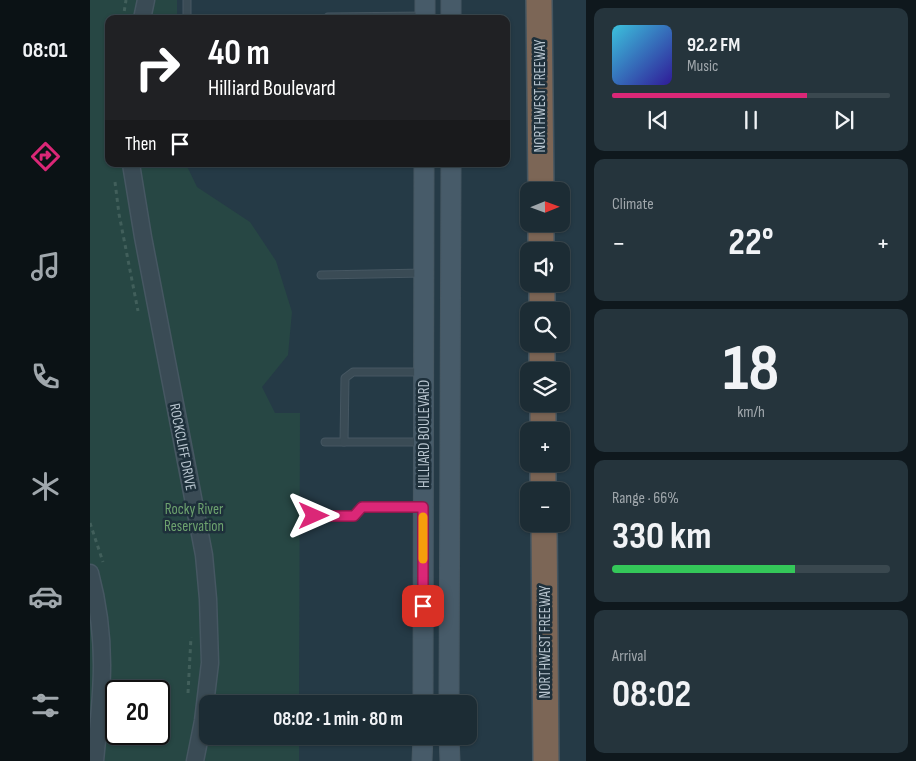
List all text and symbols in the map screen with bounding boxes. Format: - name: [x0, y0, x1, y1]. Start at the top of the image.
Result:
- text: 40 m: [208, 32, 270, 75]
- text: 92.2 FM: [687, 34, 740, 57]
- icon: right: [125, 35, 190, 100]
- text: 08:01: [23, 37, 67, 64]
- street label: NORTHWEST FREEWAY: [531, 39, 550, 152]
- text: Music: [687, 57, 718, 76]
- text: Hilliard Boulevard: [208, 75, 336, 102]
- icon: previous: [644, 106, 672, 134]
- icon: pause: [737, 106, 765, 134]
- icon: next: [830, 106, 858, 134]
- icon: arrive: [166, 130, 194, 158]
- text: Then: [125, 133, 156, 156]
- icon: directions: [28, 139, 63, 174]
- north arrow: [520, 182, 570, 232]
- map controls: [520, 182, 570, 532]
- text: Climate: [612, 195, 654, 214]
- text: 22°: [728, 220, 774, 265]
- text: −: [612, 227, 626, 260]
- text: +: [876, 227, 890, 260]
- button: sound: [520, 242, 570, 292]
- icon: music: [28, 249, 63, 284]
- button: search: [520, 302, 570, 352]
- text: 18: [723, 331, 779, 409]
- icon: phone: [28, 359, 63, 394]
- button: layers: [520, 362, 570, 412]
- street label: HILLIARD BOULEVARD: [415, 380, 434, 488]
- street label: ROCKCLIFF DRIVE: [165, 402, 200, 492]
- text: km/h: [737, 403, 765, 422]
- button: +: [520, 422, 570, 472]
- icon: climate: [28, 469, 63, 504]
- button: −: [520, 482, 570, 532]
- position arrow: [287, 489, 339, 541]
- text: Range · 66%: [612, 489, 679, 508]
- park label: Rocky River Reservation: [164, 500, 224, 536]
- text: 330 km: [612, 514, 711, 559]
- icon: car: [28, 579, 63, 614]
- pin: [402, 585, 444, 627]
- street label: NORTHWEST FREEWAY: [536, 585, 555, 698]
- icon: arrive: [409, 592, 437, 620]
- text: Arrival: [612, 647, 646, 666]
- text: 08:02: [612, 672, 691, 717]
- speed limit sign: 20: [105, 680, 170, 745]
- icon: filters: [28, 688, 63, 723]
- text: 08:02 · 1 min · 80 m: [273, 708, 403, 731]

